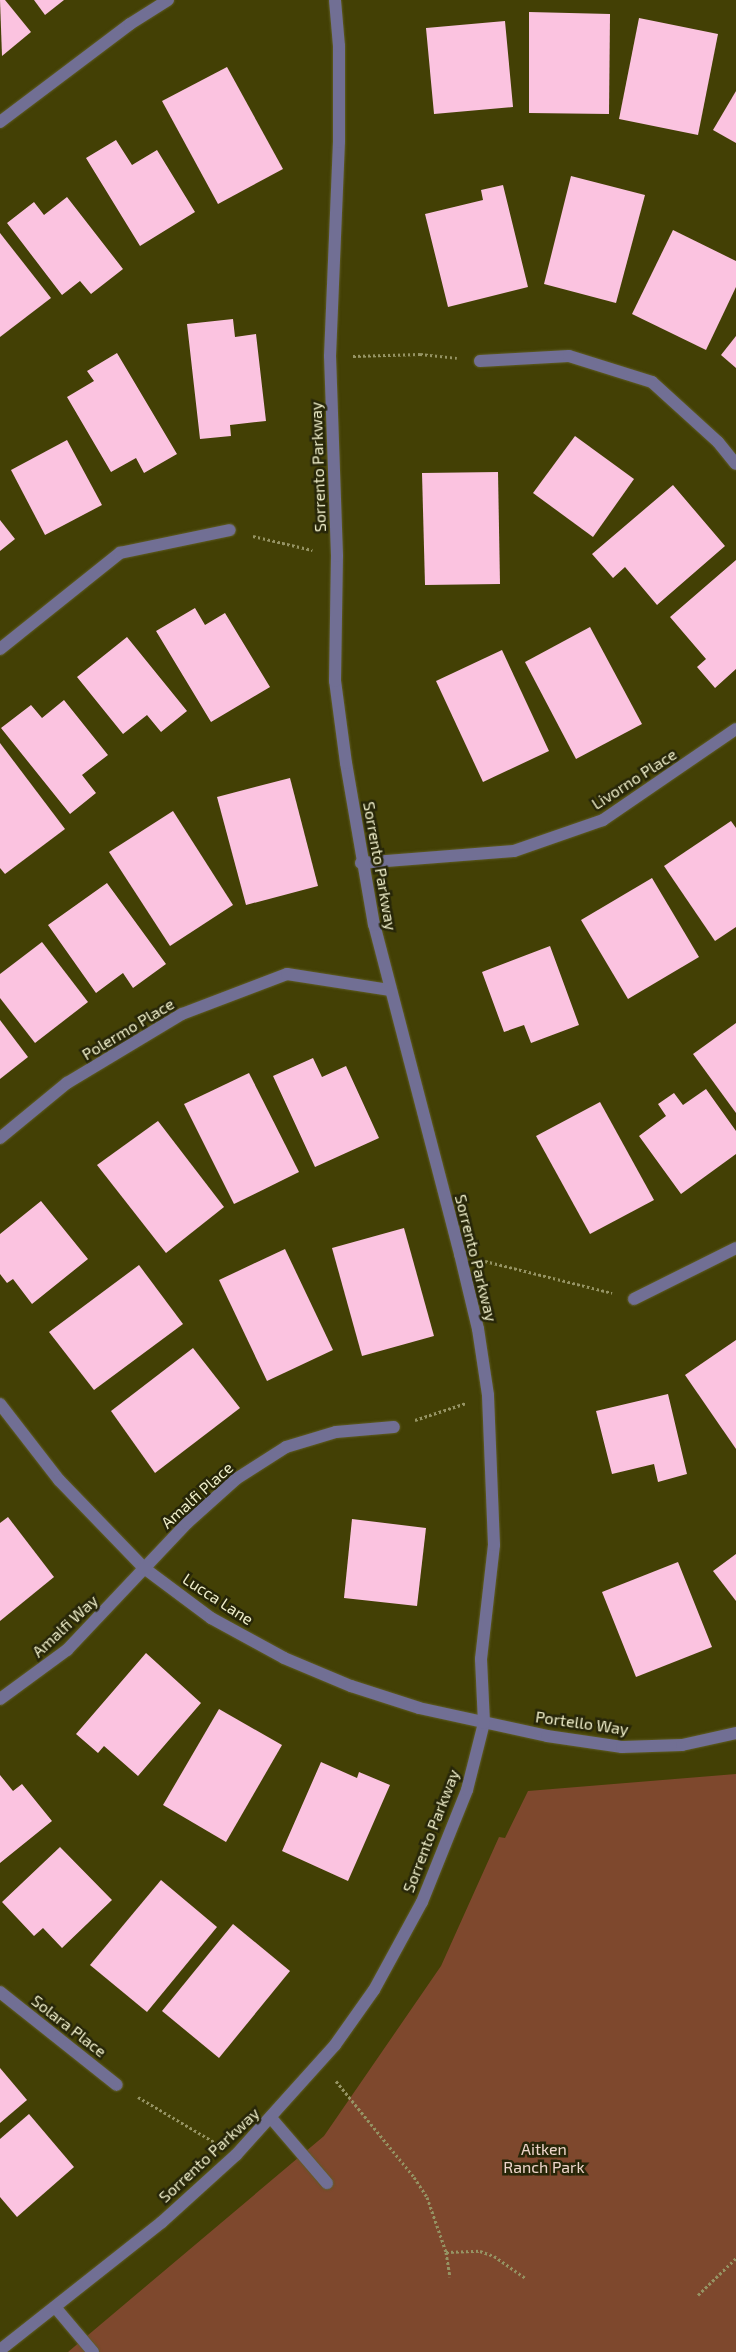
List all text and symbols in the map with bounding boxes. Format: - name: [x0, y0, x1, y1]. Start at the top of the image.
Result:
- street label: Sorrento Parkway: [306, 401, 330, 533]
- street label: Livorno Place: [588, 744, 680, 814]
- street label: Sorrento Parkway: [359, 800, 401, 932]
- street label: Polermo Place: [78, 994, 178, 1064]
- street label: Sorrento Parkway: [451, 1192, 501, 1324]
- street label: Amalfi Place: [157, 1458, 237, 1532]
- street label: Lucca Lane: [179, 1569, 257, 1629]
- street label: Amalfi Way: [28, 1591, 102, 1661]
- street label: Portello Way: [534, 1707, 630, 1739]
- street label: Sorrento Parkway: [399, 1767, 463, 1895]
- street label: Solara Place: [28, 1991, 110, 2061]
- street label: Sorrento Parkway: [155, 2104, 263, 2206]
- park label: Aitken Ranch Park: [503, 2139, 585, 2177]

